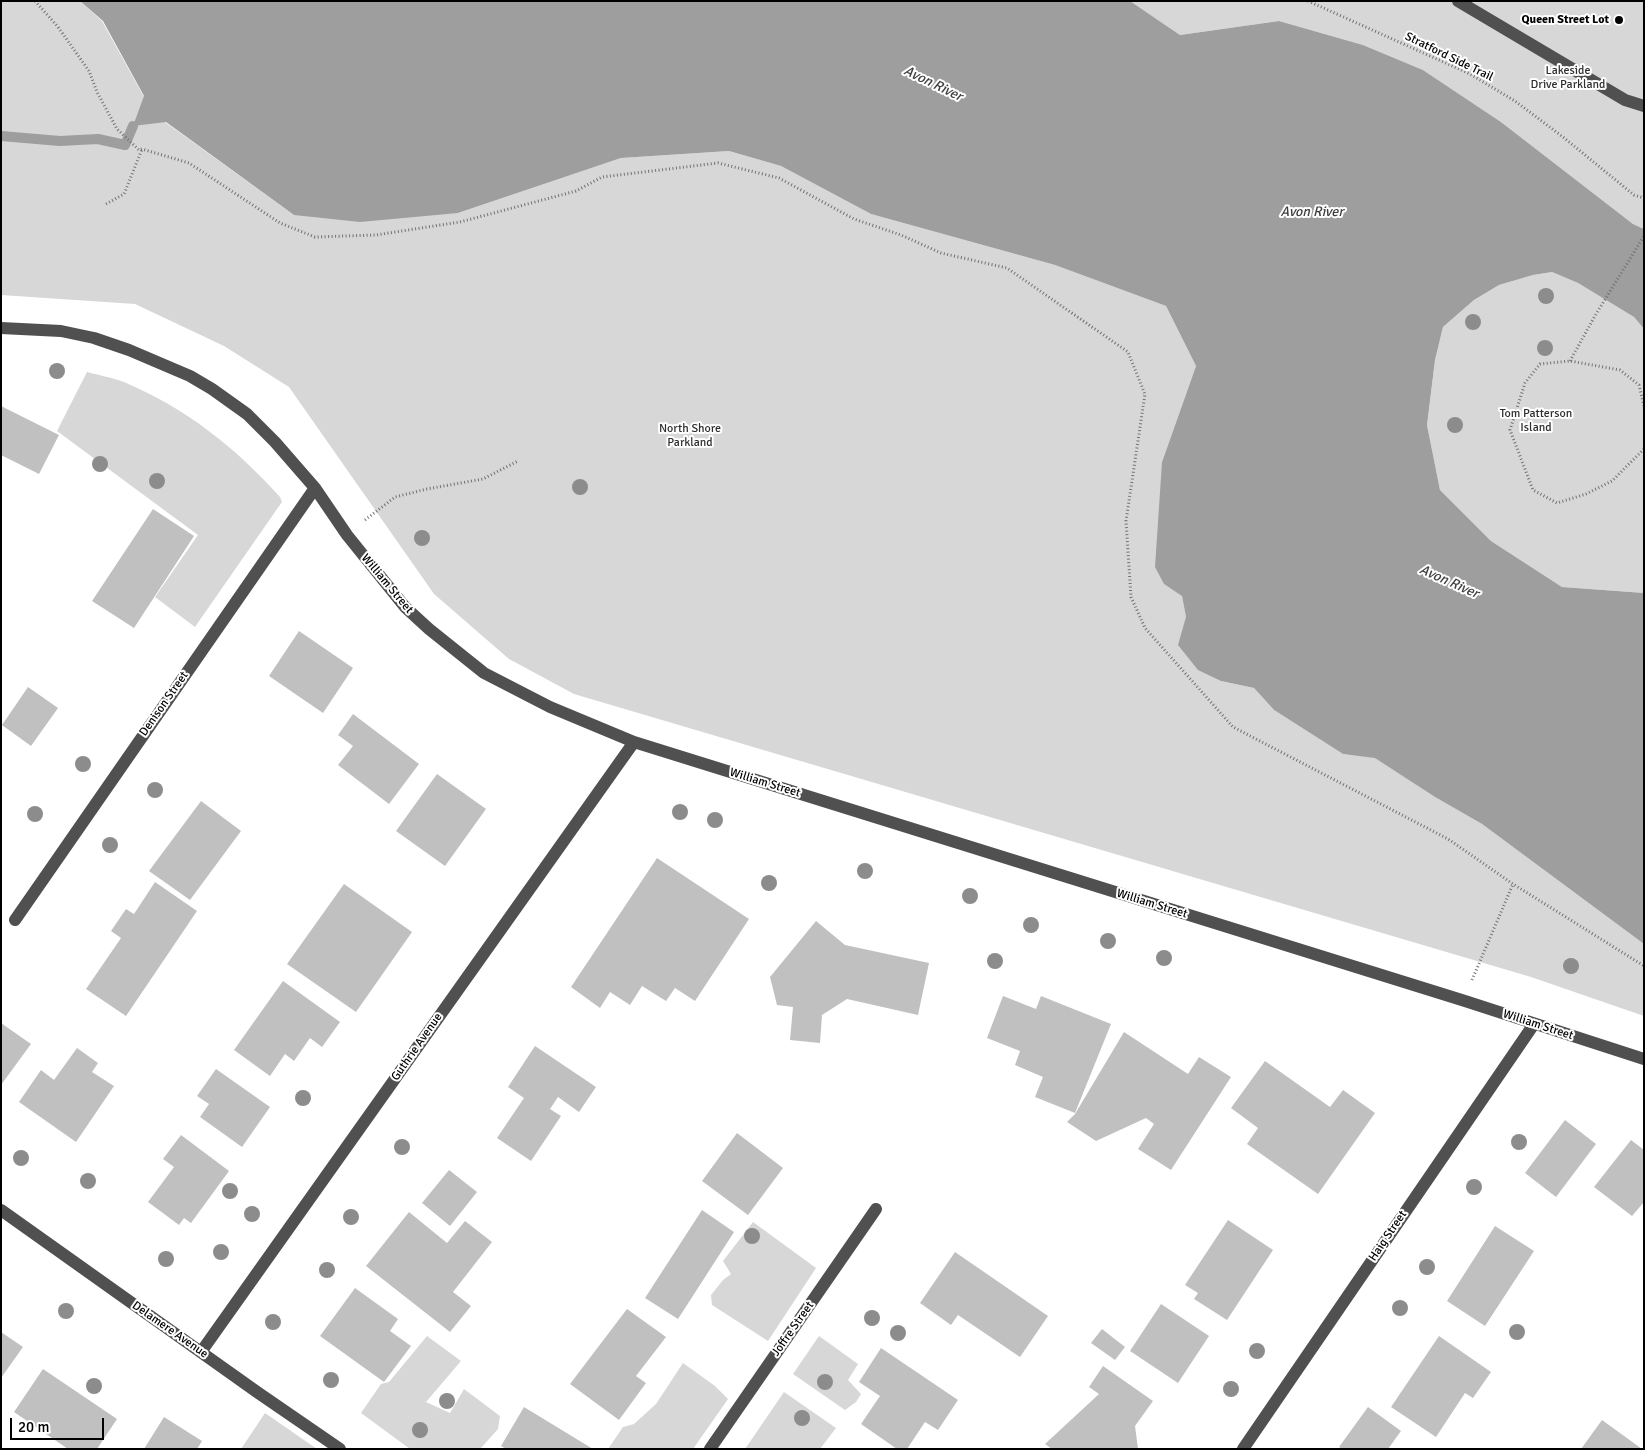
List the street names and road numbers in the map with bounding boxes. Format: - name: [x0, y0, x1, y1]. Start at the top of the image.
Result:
- street label: Stratford Side Trail: [1402, 29, 1496, 85]
- street label: William Street: [358, 551, 416, 617]
- street label: Denison Street: [136, 669, 192, 739]
- street label: William Street: [728, 765, 802, 801]
- street label: William Street: [1115, 886, 1189, 922]
- street label: William Street: [1501, 1007, 1575, 1043]
- street label: Guthrie Avenue: [388, 1010, 446, 1084]
- street label: Haig Street: [1366, 1208, 1410, 1264]
- street label: Delamere Avenue: [129, 1298, 211, 1362]
- street label: Joffre Street: [769, 1299, 817, 1359]

